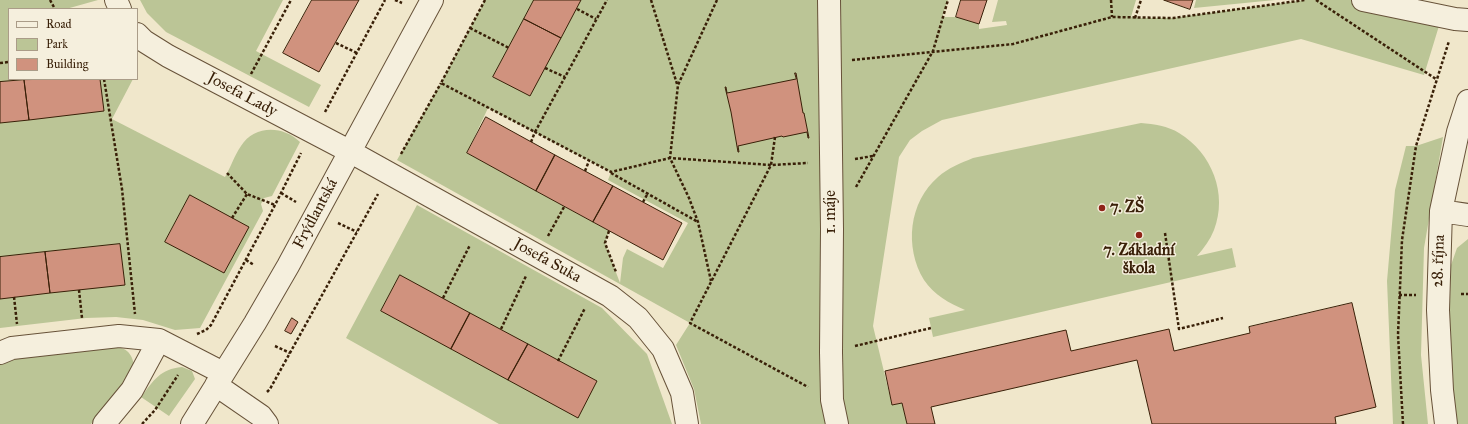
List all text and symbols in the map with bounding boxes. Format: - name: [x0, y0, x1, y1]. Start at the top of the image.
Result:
- legend: [8, 8, 138, 80]
- text: Road: [46, 17, 72, 31]
- text: Park: [46, 37, 68, 51]
- text: Building: [46, 57, 88, 71]
- street label: Josefa Lady: [204, 69, 280, 121]
- street label: Frýdlantská: [290, 176, 342, 252]
- street label: 1. máje: [821, 190, 841, 234]
- place label: 7. ZŠ: [1110, 198, 1144, 218]
- marker: 7. ZŠ: [1097, 203, 1107, 213]
- marker: 7. Základní škola: [1134, 230, 1144, 240]
- street label: 28. října: [1428, 234, 1450, 288]
- street label: Josefa Suka: [510, 235, 584, 287]
- place label: 7. Základní škola: [1103, 241, 1175, 279]

